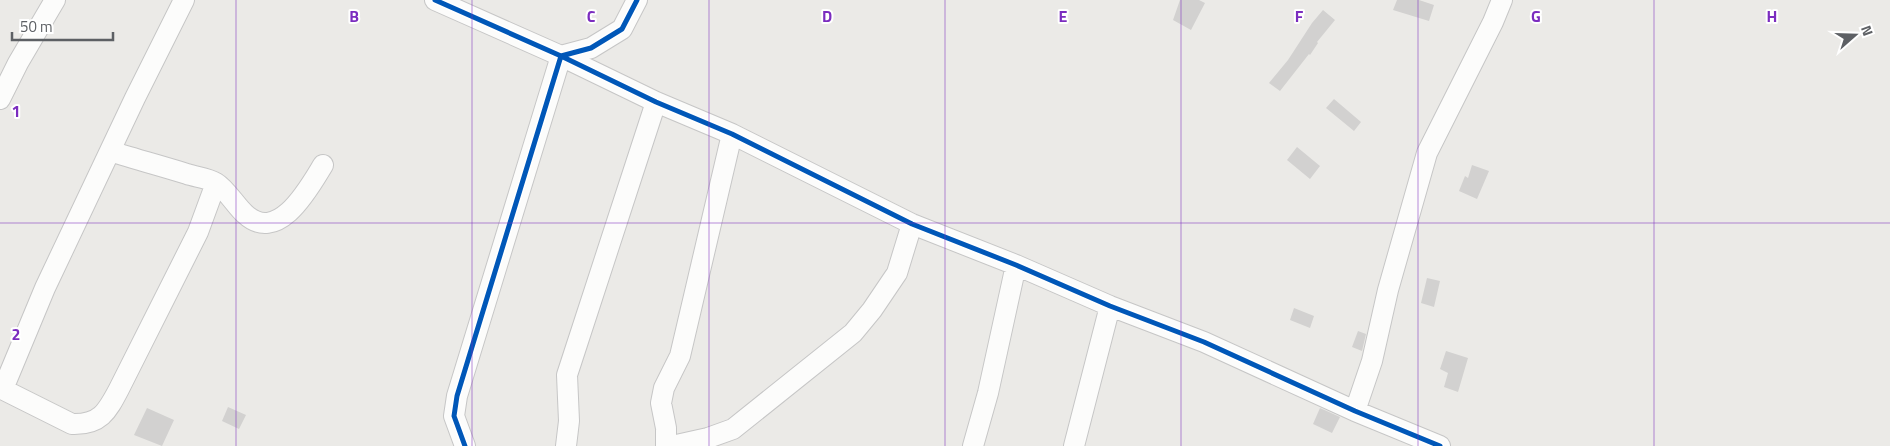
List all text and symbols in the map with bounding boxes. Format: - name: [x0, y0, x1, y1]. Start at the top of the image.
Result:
- text: B: [349, 4, 359, 28]
- text: C: [587, 4, 596, 28]
- text: D: [822, 4, 832, 28]
- text: E: [1059, 4, 1068, 28]
- text: F: [1295, 4, 1304, 28]
- text: G: [1531, 4, 1541, 28]
- text: H: [1767, 4, 1777, 28]
- scale bar: [12, 10, 114, 42]
- north arrow: [1830, 10, 1880, 60]
- text: 50 m: [20, 15, 53, 38]
- text: N: [1856, 22, 1879, 39]
- text: 1: [12, 99, 20, 123]
- text: 2: [12, 322, 20, 346]

